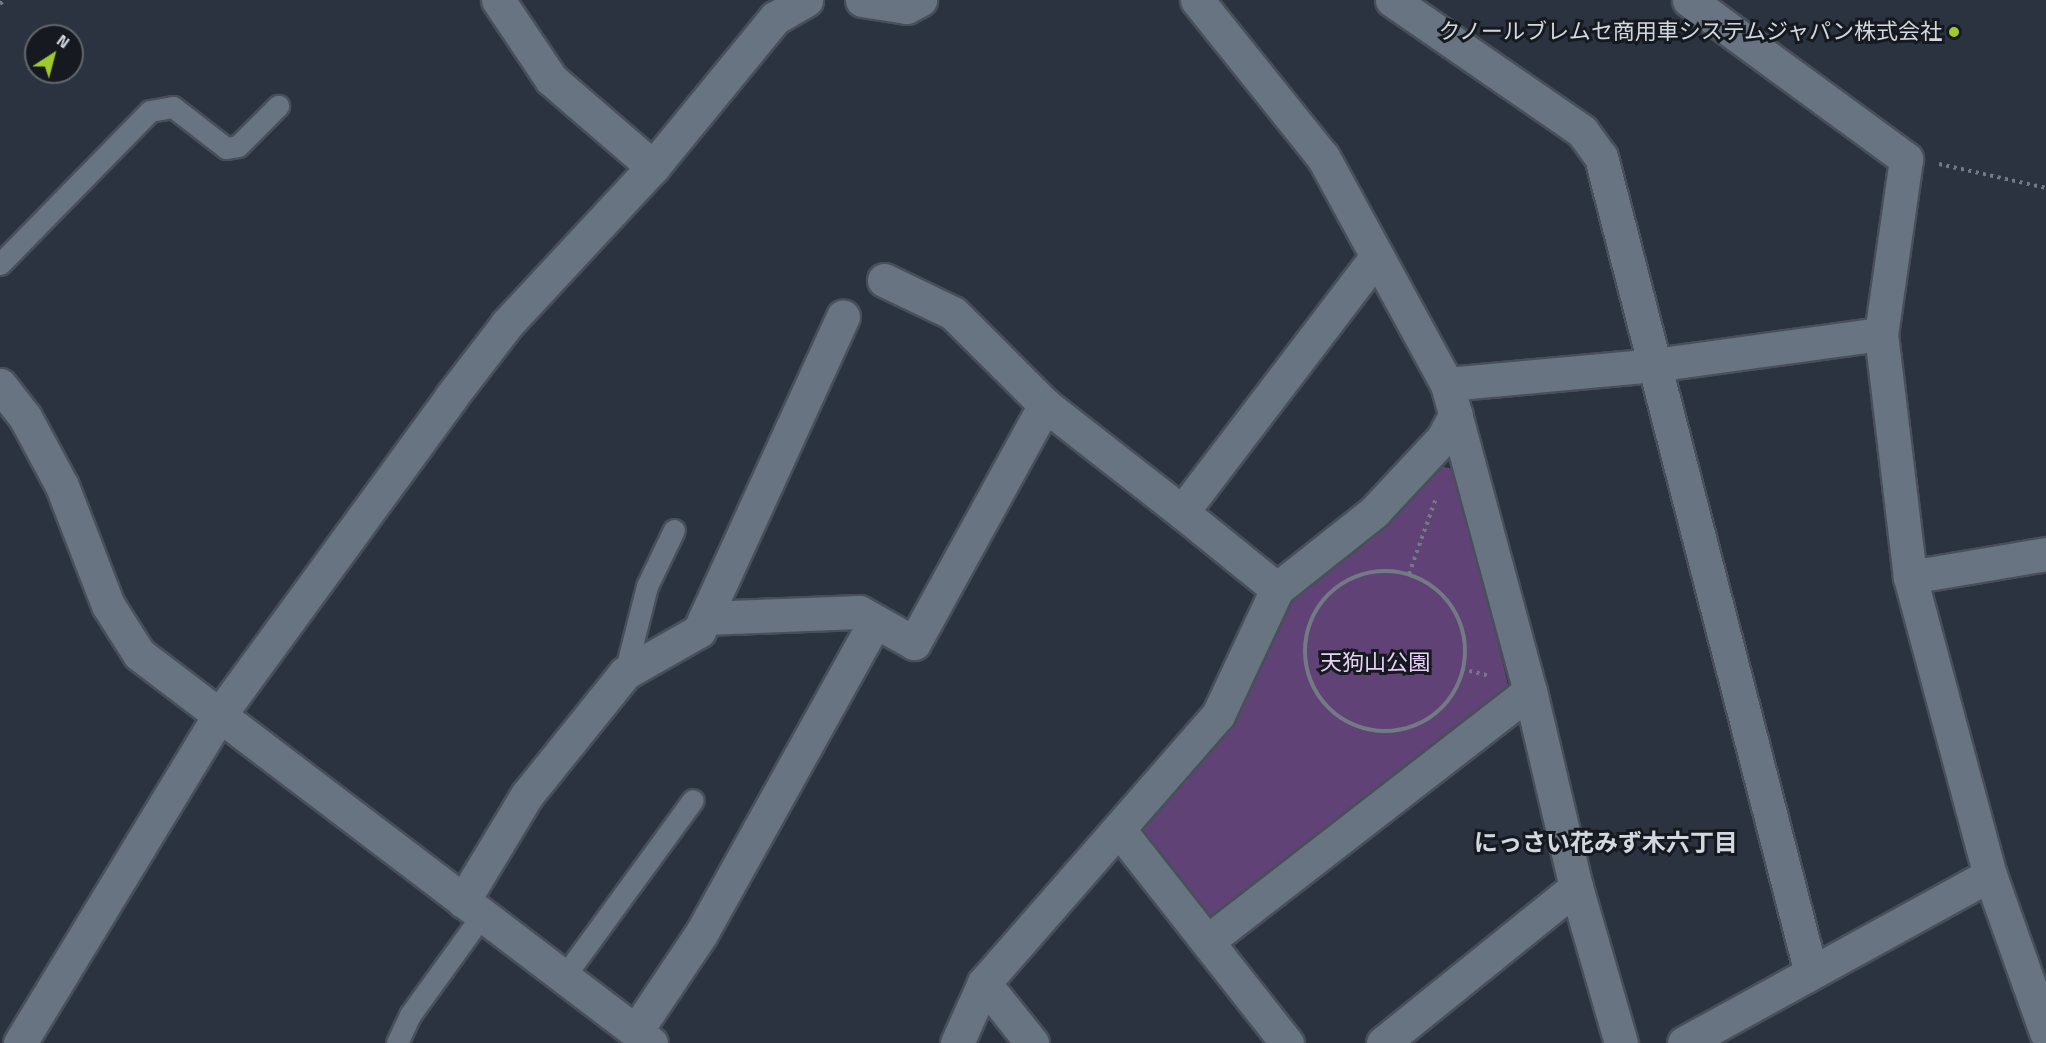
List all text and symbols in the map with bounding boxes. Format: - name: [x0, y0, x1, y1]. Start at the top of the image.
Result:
- place label: クノールブレムセ商用車システムジャパン株式会社: [1436, 19, 1942, 45]
- north arrow: [24, 24, 84, 84]
- marker: クノールブレムセ商用車システムジャパン株式会社: [1947, 25, 1961, 39]
- text: N: [52, 28, 75, 54]
- park label: 天狗山公園: [1320, 650, 1430, 676]
- district label: にっさい花みず木六丁目: [1474, 829, 1738, 857]

